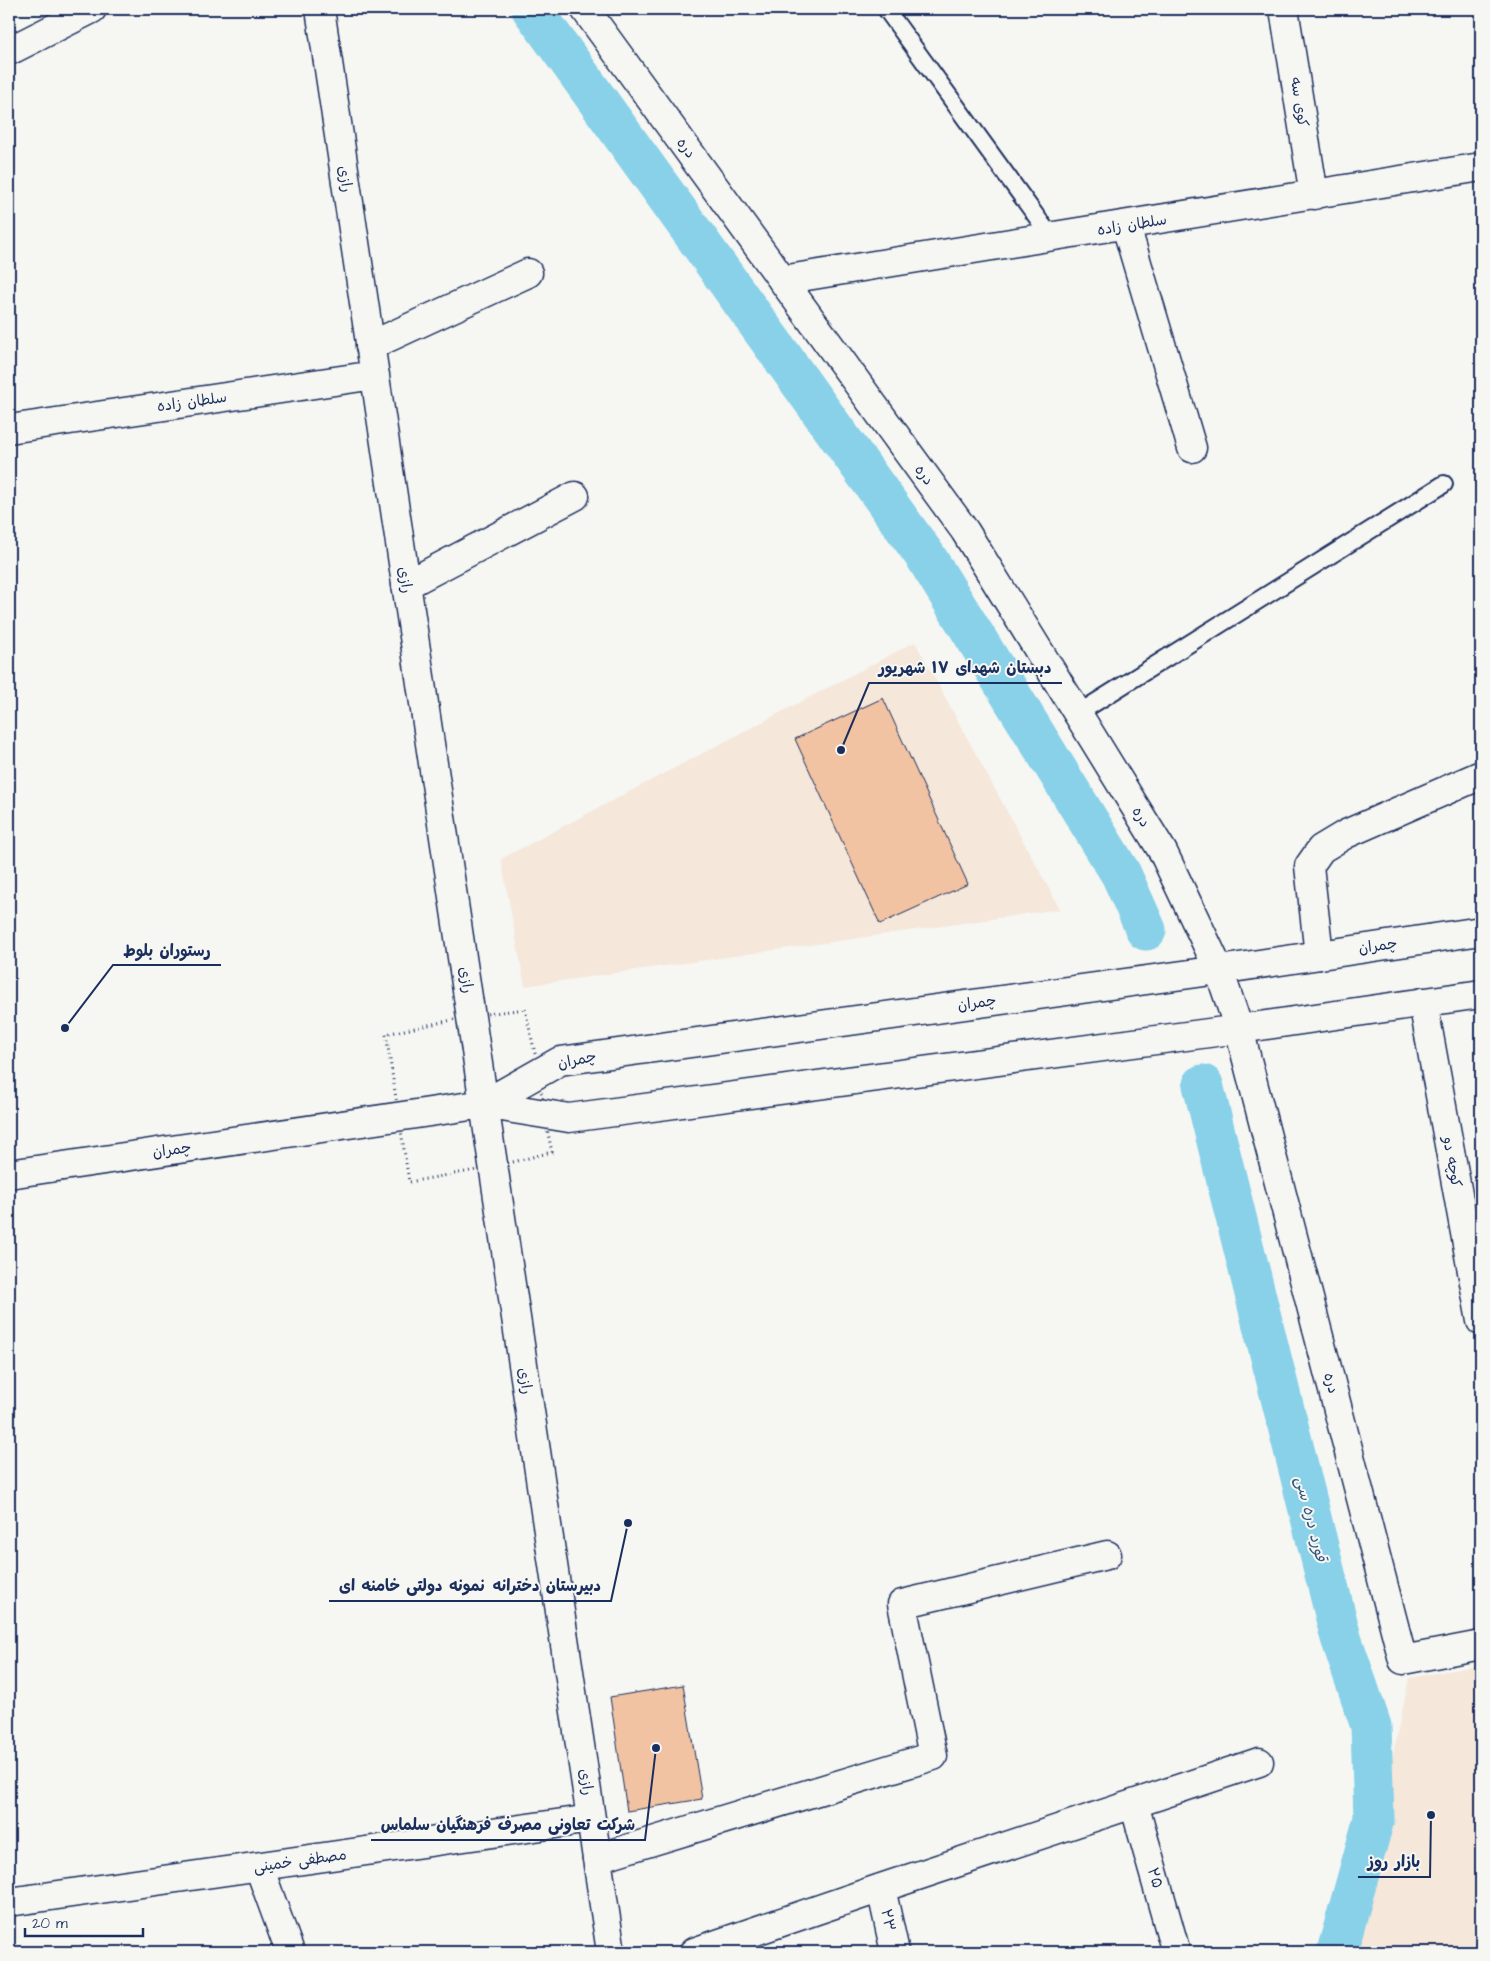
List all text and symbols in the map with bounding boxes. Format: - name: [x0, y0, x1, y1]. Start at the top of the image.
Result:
- street label: کوی سه: [1285, 76, 1313, 128]
- street label: دره: [671, 133, 701, 163]
- street label: رازی: [333, 164, 357, 194]
- street label: سلطان زاده: [1096, 209, 1168, 241]
- street label: سلطان زاده: [156, 387, 228, 417]
- street label: دره: [909, 460, 939, 490]
- street label: رازی: [393, 565, 417, 595]
- callout: دبستان شهدای ۱۷ شهریور: [869, 652, 1062, 683]
- text: دبستان شهدای ۱۷ شهریور: [877, 657, 1051, 679]
- street label: دره: [1127, 803, 1155, 831]
- street label: چمران: [1357, 933, 1399, 959]
- callout: رستوران بلوط: [113, 934, 221, 965]
- text: رستوران بلوط: [123, 940, 211, 962]
- street label: رازی: [454, 965, 478, 995]
- street label: چمران: [956, 990, 998, 1016]
- street label: چمران: [556, 1046, 598, 1074]
- street label: کوچه دو: [1437, 1134, 1467, 1189]
- street label: چمران: [151, 1137, 193, 1163]
- street label: رازی: [513, 1366, 537, 1396]
- street label: دره: [1318, 1370, 1344, 1396]
- water label: قورد دره سی: [1290, 1474, 1332, 1565]
- callout: دبیرستان دخترانه نمونه دولتی خامنه ای: [329, 1570, 611, 1601]
- text: دبیرستان دخترانه نمونه دولتی خامنه ای: [339, 1575, 601, 1597]
- street label: رازی: [574, 1767, 598, 1797]
- callout: شرکت تعاونی مصرف فرهنگیان سلماس: [371, 1809, 645, 1840]
- text: شرکت تعاونی مصرف فرهنگیان سلماس: [381, 1814, 635, 1836]
- street label: مصطفی خمینی: [252, 1844, 348, 1878]
- callout: بازار روز: [1358, 1846, 1430, 1877]
- text: بازار روز: [1366, 1851, 1420, 1873]
- street label: ۲۵: [1142, 1865, 1168, 1891]
- scale bar: [25, 1906, 142, 1938]
- street label: ۲۳: [875, 1907, 901, 1933]
- text: 20 m: [32, 1913, 68, 1934]

